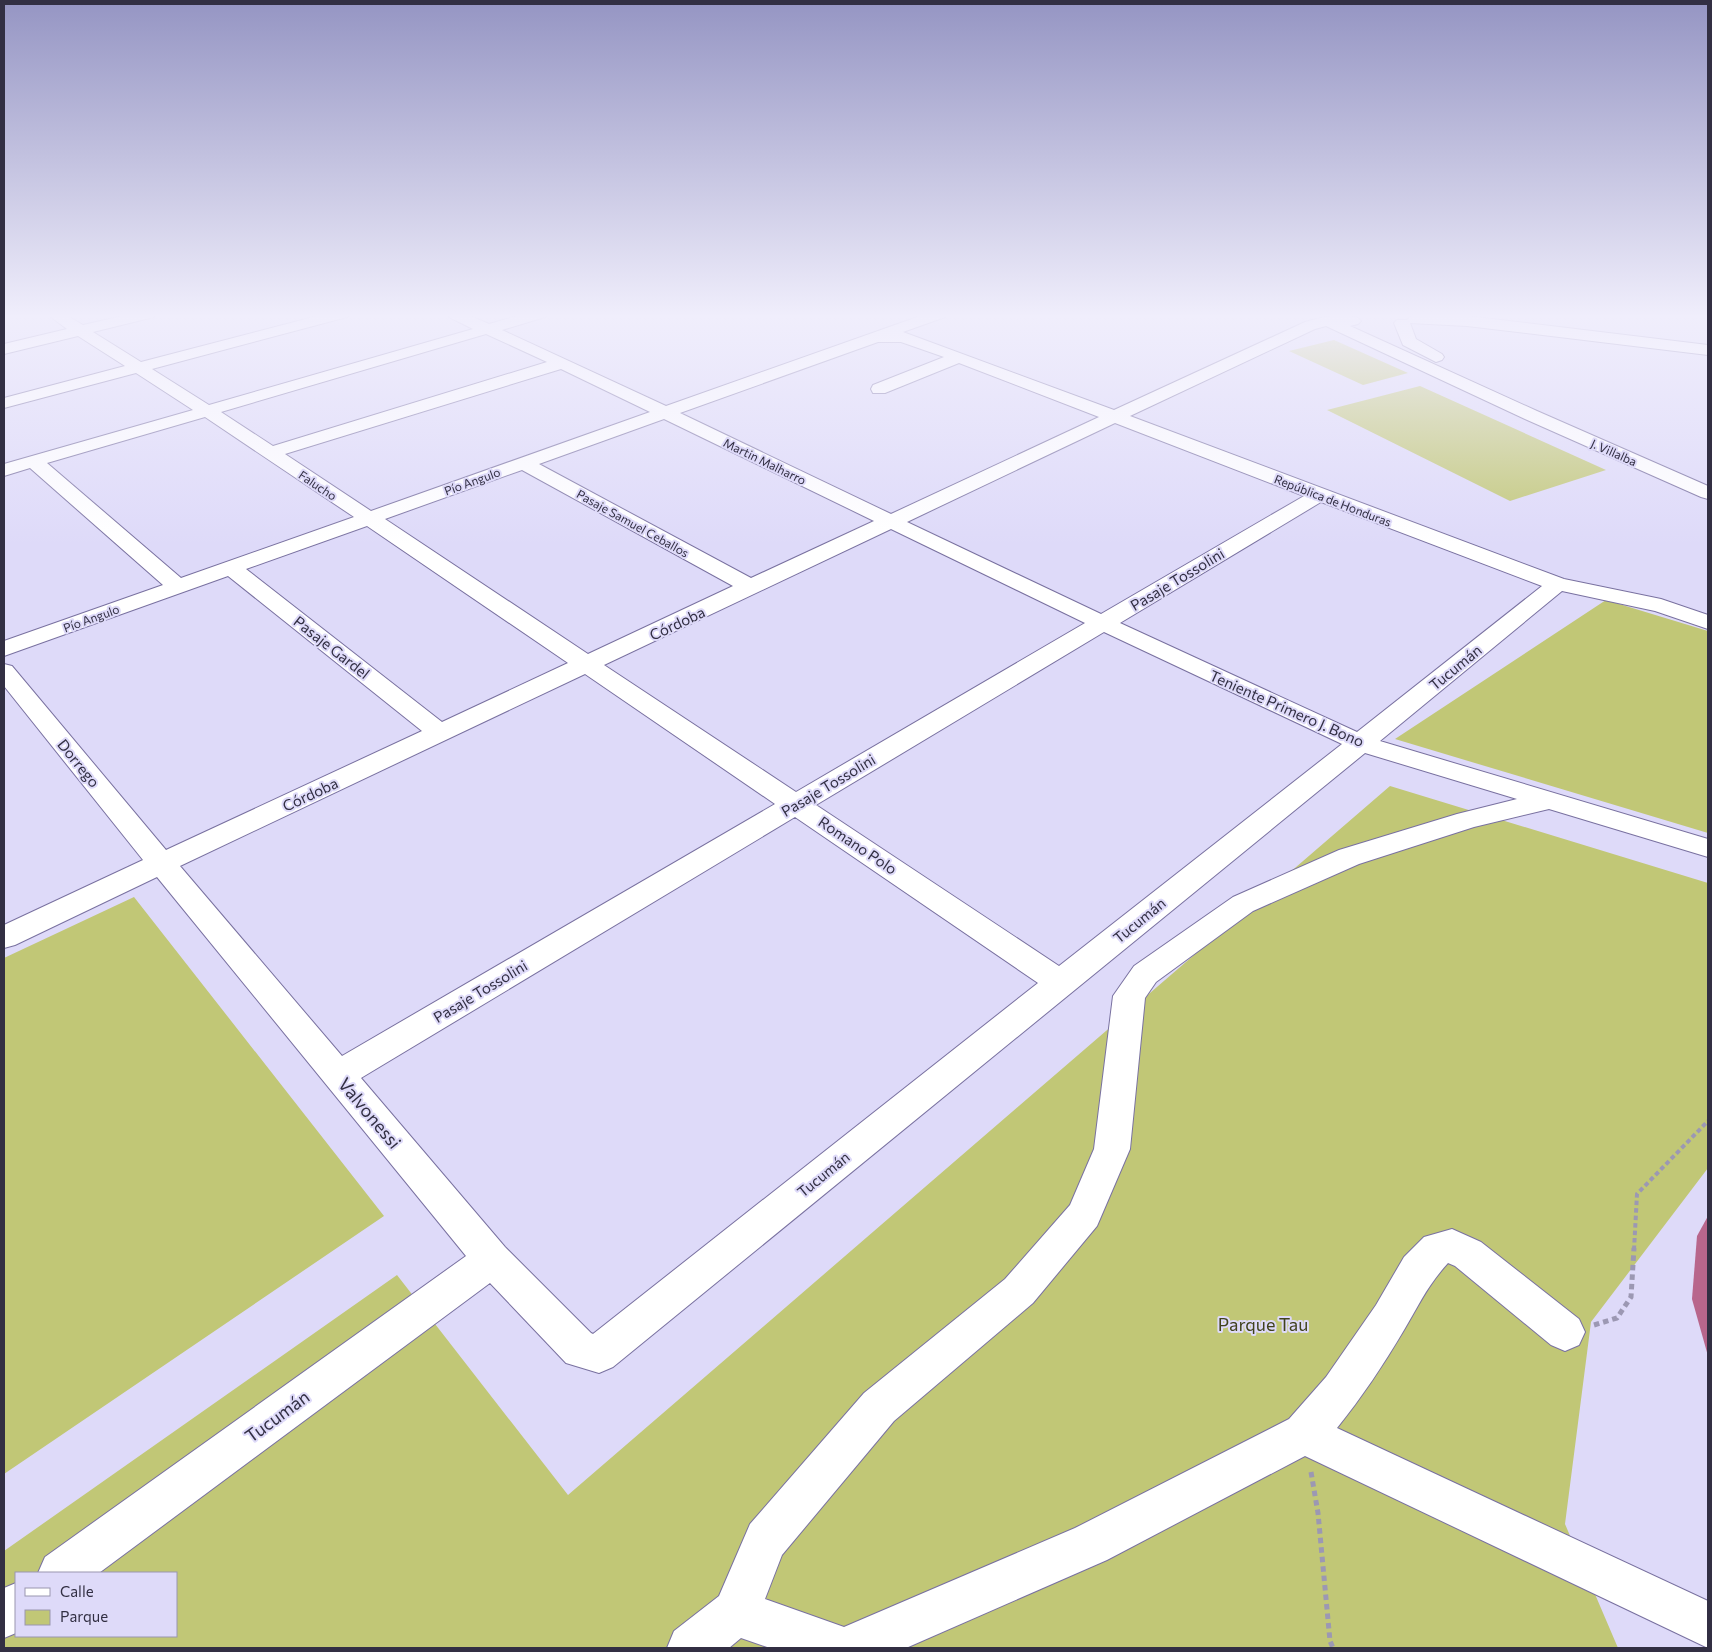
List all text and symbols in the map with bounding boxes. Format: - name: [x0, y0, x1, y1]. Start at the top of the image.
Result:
- street label: Martin Malharro: [721, 435, 809, 487]
- street label: J. Villalba: [1588, 436, 1639, 469]
- street label: Pío Angulo: [442, 464, 502, 498]
- street label: Falucho: [296, 467, 340, 503]
- street label: República de Honduras: [1273, 471, 1393, 529]
- street label: Pasaje Samuel Ceballos: [575, 486, 691, 560]
- street label: Pasaje Tossolini: [1127, 544, 1227, 614]
- street label: Pío Angulo: [61, 601, 121, 635]
- street label: Córdoba: [646, 602, 708, 644]
- street label: Pasaje Gardel: [290, 612, 374, 682]
- street label: Tucumán: [1425, 640, 1485, 694]
- street label: Teniente Primero J. Bono: [1207, 666, 1367, 750]
- street label: Dorrego: [54, 735, 104, 791]
- street label: Pasaje Tossolini: [778, 750, 878, 820]
- street label: Córdoba: [279, 773, 341, 815]
- street label: Romano Polo: [815, 812, 901, 878]
- street label: Tucumán: [1109, 893, 1169, 947]
- street label: Pasaje Tossolini: [430, 956, 530, 1026]
- street label: Valvonessi: [334, 1073, 406, 1153]
- street label: Tucumán: [793, 1147, 853, 1201]
- park label: Parque Tau: [1218, 1313, 1308, 1335]
- street label: Tucumán: [240, 1385, 314, 1447]
- legend: [15, 1572, 178, 1637]
- text: Calle: [60, 1582, 94, 1600]
- text: Parque: [60, 1607, 108, 1625]

